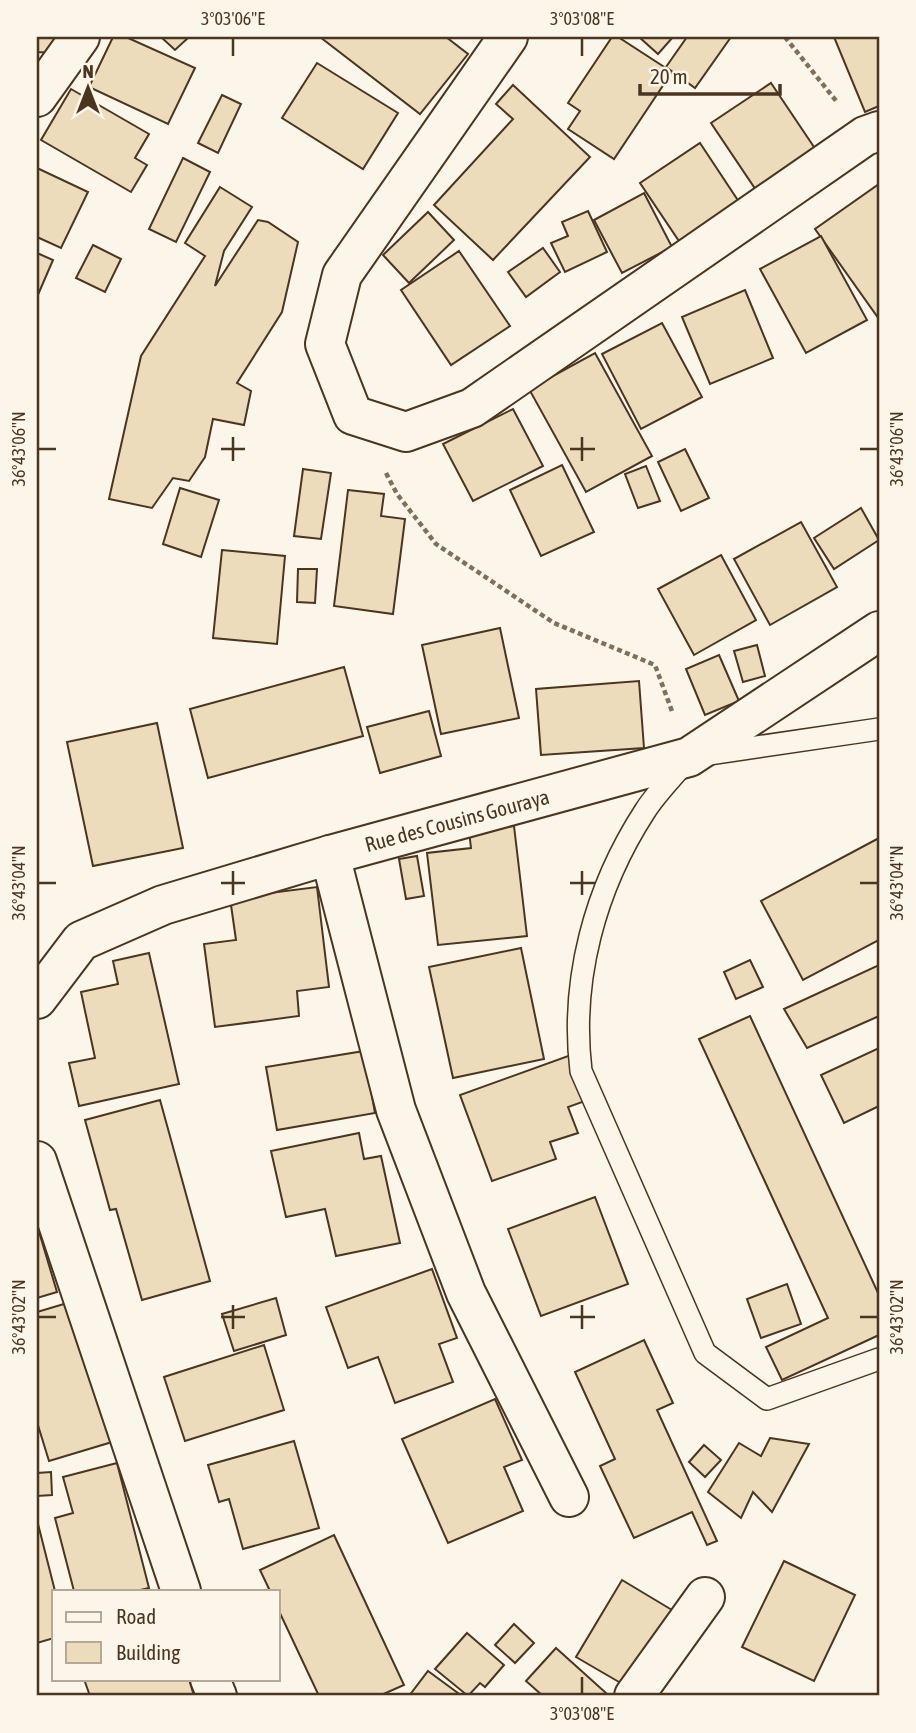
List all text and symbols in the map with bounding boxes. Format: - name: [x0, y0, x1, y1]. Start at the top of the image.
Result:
- text: 3°03'06"E: [201, 8, 265, 29]
- text: 3°03'08"E: [550, 8, 614, 29]
- north arrow: [52, 52, 122, 122]
- scale bar: [640, 52, 780, 96]
- text: N: [82, 60, 94, 82]
- text: 20 m: [650, 64, 688, 88]
- text: 36°43'06"N: [8, 411, 29, 487]
- text: 36°43'06"N: [886, 411, 907, 487]
- street label: Rue des Cousins Gouraya: [362, 784, 552, 856]
- text: 36°43'04"N: [8, 845, 29, 921]
- text: 36°43'04"N: [886, 845, 907, 921]
- text: 36°43'02"N: [8, 1279, 29, 1355]
- text: 36°43'02"N: [886, 1279, 907, 1355]
- legend: [52, 1590, 280, 1680]
- text: Road: [116, 1604, 156, 1628]
- text: Building: [116, 1640, 180, 1664]
- text: 3°03'08"E: [550, 1703, 614, 1724]

